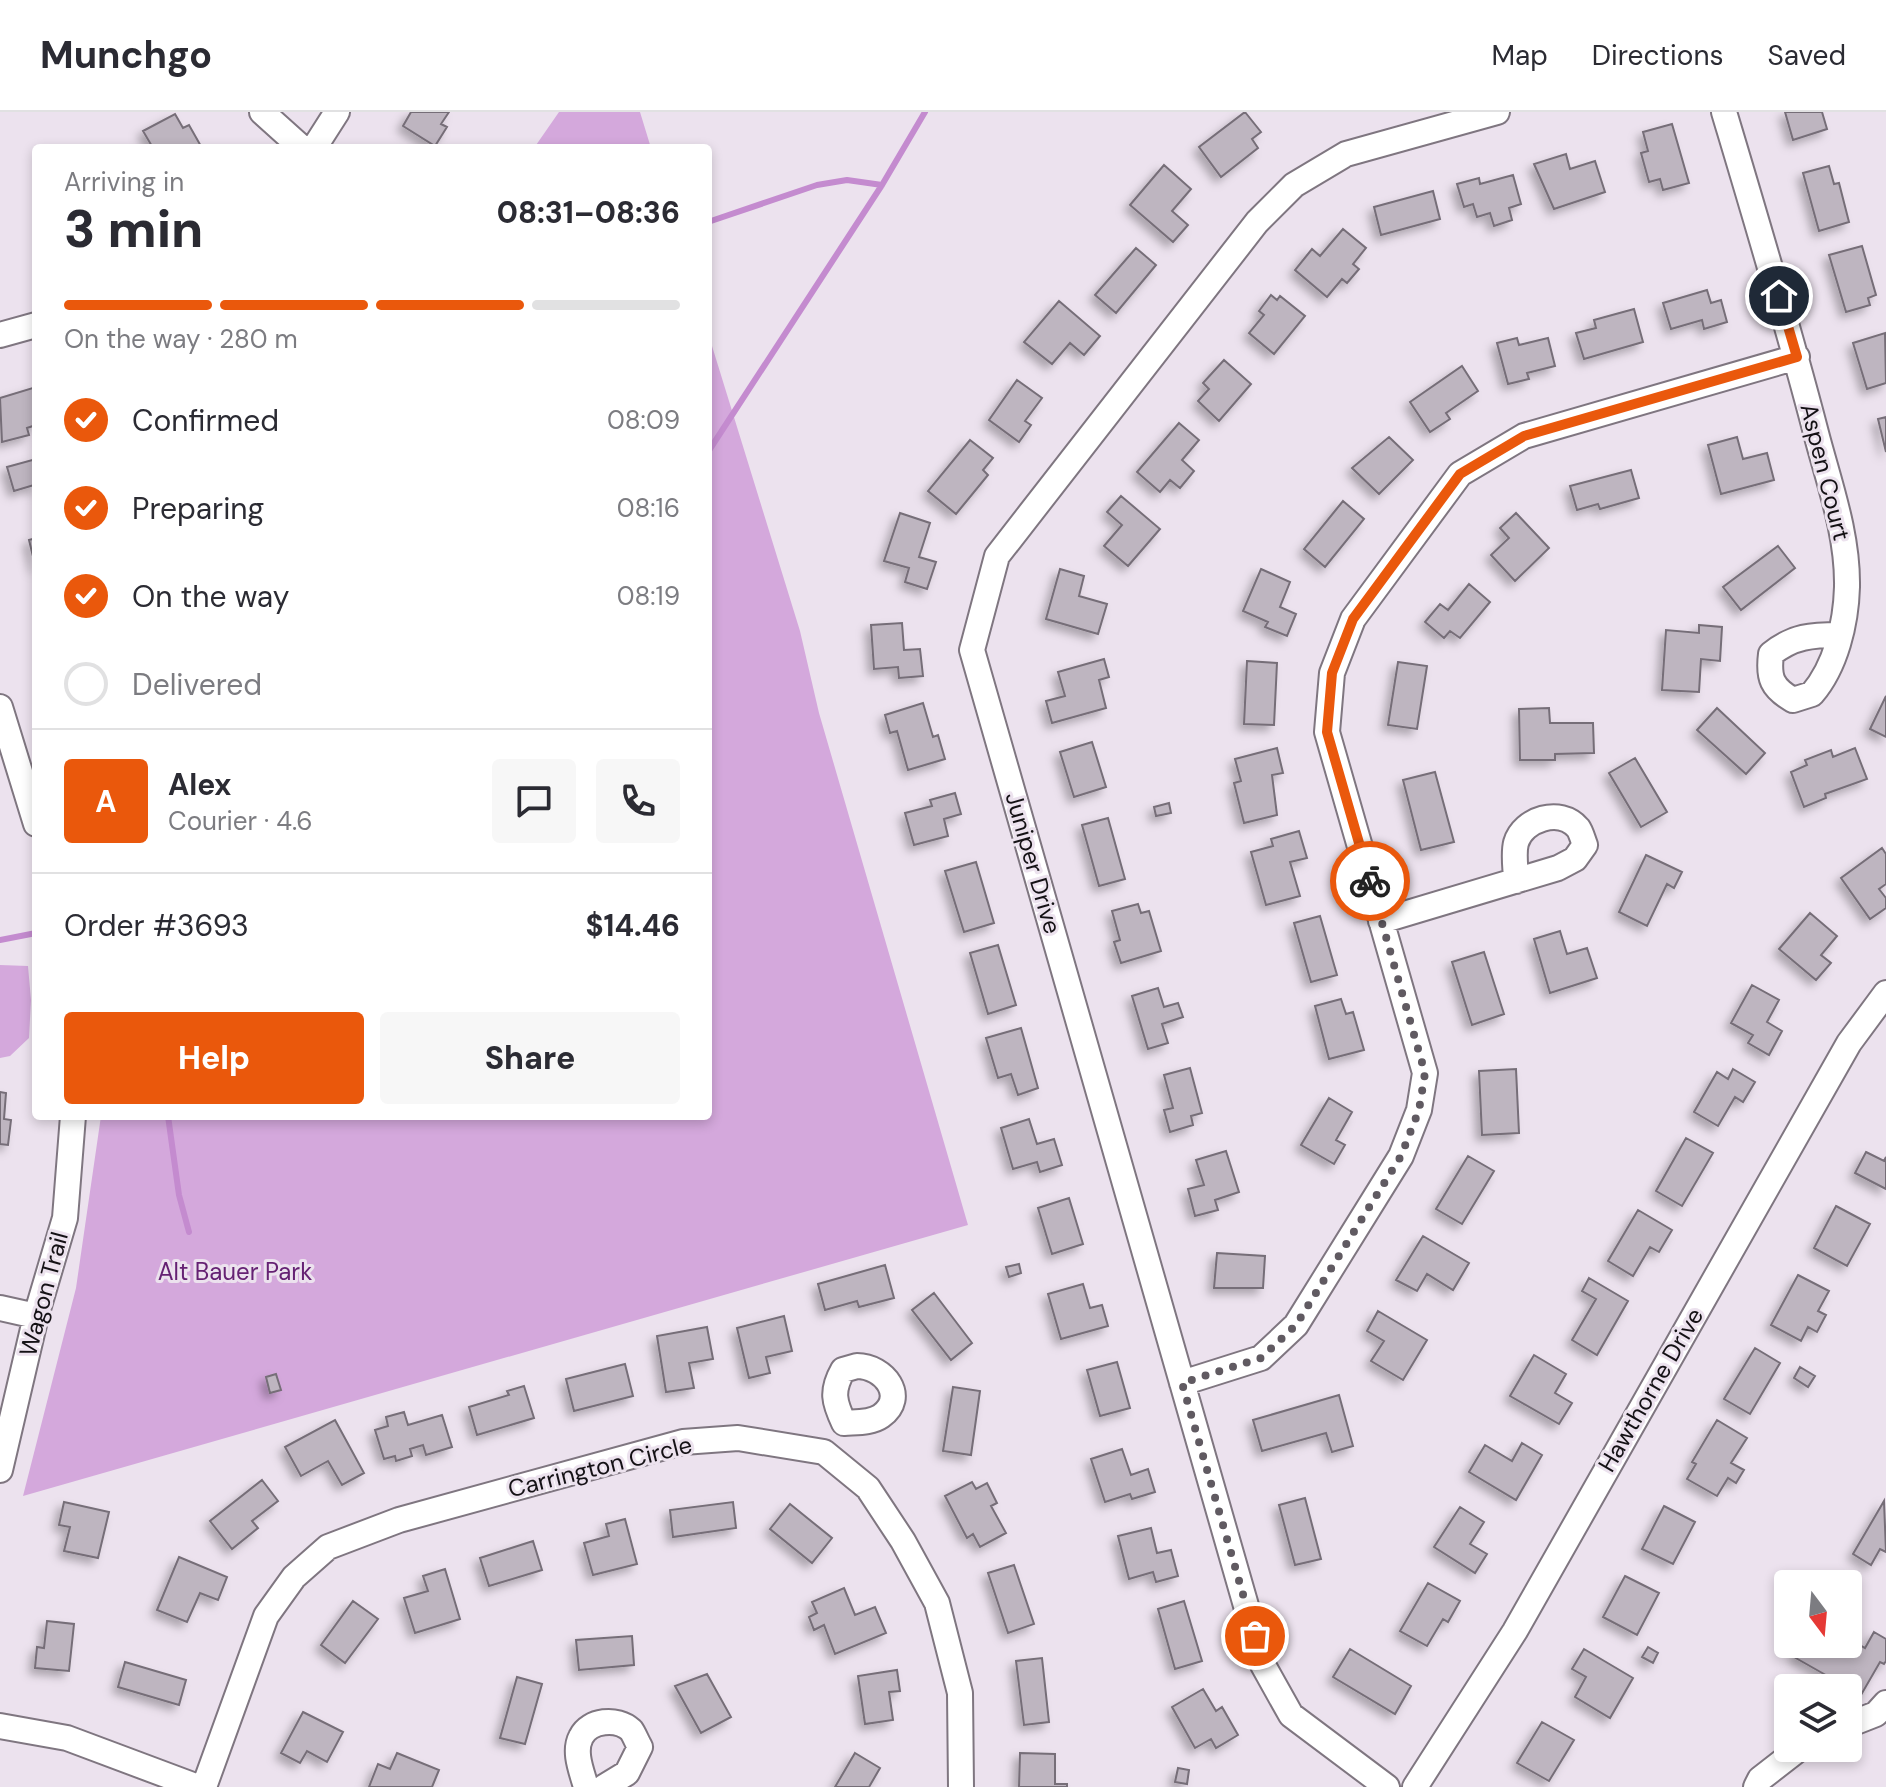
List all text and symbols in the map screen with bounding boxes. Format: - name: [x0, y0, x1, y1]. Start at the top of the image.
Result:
- text: Munchgo: [40, 30, 212, 80]
- text: Map: [1491, 37, 1548, 74]
- text: Directions: [1592, 37, 1724, 74]
- text: Saved: [1768, 37, 1846, 74]
- text: Arriving in: [64, 165, 184, 199]
- text: 08:31–08:36: [497, 193, 680, 232]
- text: 3 min: [64, 195, 203, 263]
- pin: [1745, 262, 1813, 330]
- icon: home: [1757, 274, 1801, 318]
- text: On the way · 280 m: [64, 322, 298, 356]
- icon: check: [64, 398, 108, 442]
- street label: Aspen Court: [1793, 400, 1857, 544]
- text: Confirmed: [132, 401, 279, 440]
- text: 08:09: [607, 403, 680, 437]
- icon: check: [64, 486, 108, 530]
- text: Preparing: [132, 489, 264, 528]
- text: 08:16: [617, 491, 680, 525]
- icon: check: [64, 574, 108, 618]
- text: On the way: [132, 577, 289, 616]
- text: 08:19: [617, 579, 680, 613]
- text: Delivered: [132, 665, 262, 704]
- button: chat: [492, 759, 576, 843]
- button: phone: [596, 759, 680, 843]
- text: Alex: [168, 765, 231, 804]
- text: A: [95, 782, 117, 821]
- street label: Juniper Drive: [998, 788, 1069, 937]
- text: Courier · 4.6: [168, 804, 313, 838]
- courier: [1330, 841, 1410, 921]
- icon: bike: [1348, 859, 1392, 903]
- text: Order #3693: [64, 906, 249, 945]
- text: $14.46: [585, 906, 680, 945]
- button: Help: [64, 1012, 364, 1104]
- button: Share: [380, 1012, 680, 1104]
- street label: Wagon Trail: [12, 1228, 75, 1359]
- park label: Alt Bauer Park: [158, 1256, 312, 1287]
- street label: Hawthorne Drive: [1591, 1302, 1710, 1477]
- street label: Carrington Circle: [505, 1429, 695, 1504]
- north arrow: [1774, 1570, 1862, 1658]
- map controls: [1774, 1570, 1862, 1762]
- pin: [1221, 1602, 1289, 1670]
- icon: bag: [1233, 1614, 1277, 1658]
- button: layers: [1774, 1674, 1862, 1762]

